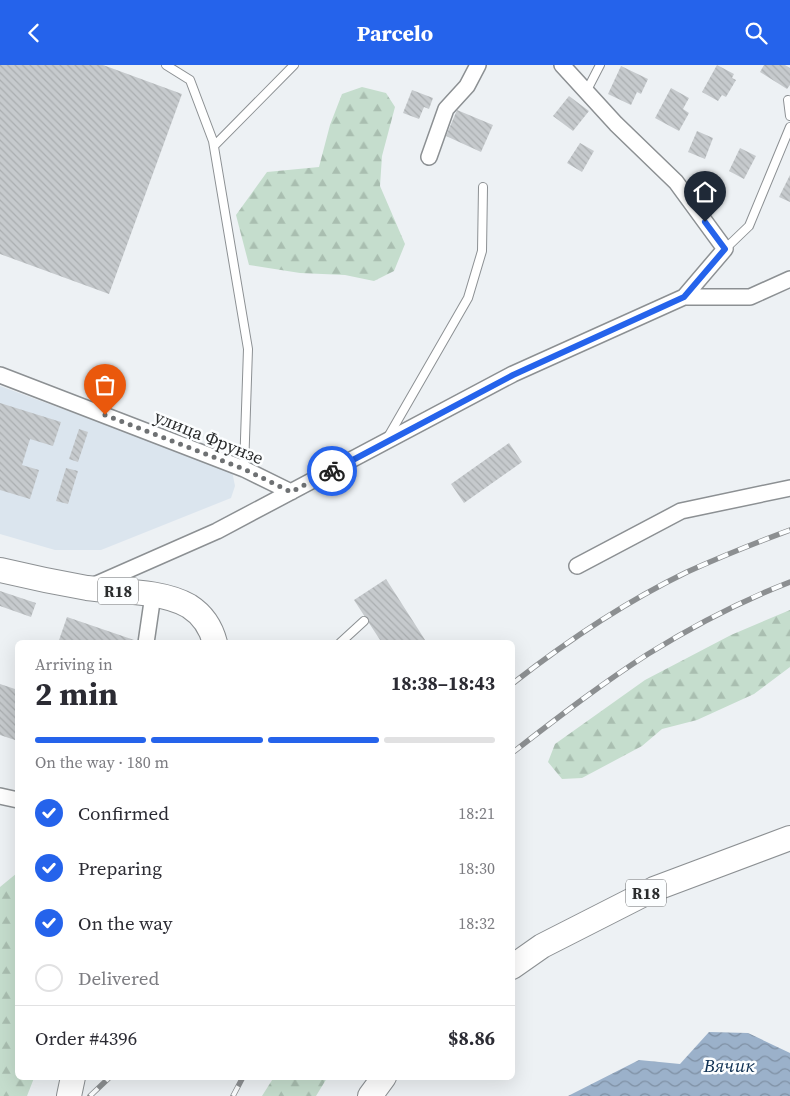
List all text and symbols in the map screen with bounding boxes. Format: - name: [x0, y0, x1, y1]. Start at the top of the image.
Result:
- text: Parcelo: [357, 18, 433, 48]
- icon: back: [20, 19, 48, 47]
- icon: search: [742, 19, 770, 47]
- pin: [684, 171, 726, 222]
- icon: home: [691, 178, 719, 206]
- pin: [84, 364, 126, 415]
- icon: bag: [91, 371, 119, 399]
- street label: улица Фрунзе: [151, 404, 267, 470]
- courier: [307, 446, 357, 496]
- icon: bike: [318, 457, 346, 485]
- road number: R18: [98, 577, 138, 605]
- text: Arriving in: [35, 653, 113, 675]
- text: 18:38–18:43: [391, 670, 495, 696]
- text: 2 min: [35, 672, 118, 716]
- text: On the way · 180 m: [35, 751, 169, 773]
- icon: check: [35, 799, 63, 827]
- text: Confirmed: [78, 800, 169, 826]
- text: 18:21: [458, 802, 495, 824]
- icon: check: [35, 854, 63, 882]
- text: Preparing: [78, 855, 162, 881]
- text: 18:30: [458, 857, 495, 879]
- road number: R18: [626, 879, 666, 906]
- icon: check: [35, 909, 63, 937]
- text: On the way: [78, 910, 173, 936]
- text: 18:32: [458, 912, 495, 934]
- text: Delivered: [78, 965, 159, 991]
- text: Order #4396: [35, 1025, 137, 1051]
- text: $8.86: [448, 1025, 495, 1051]
- water label: Вячик: [702, 1052, 755, 1078]

